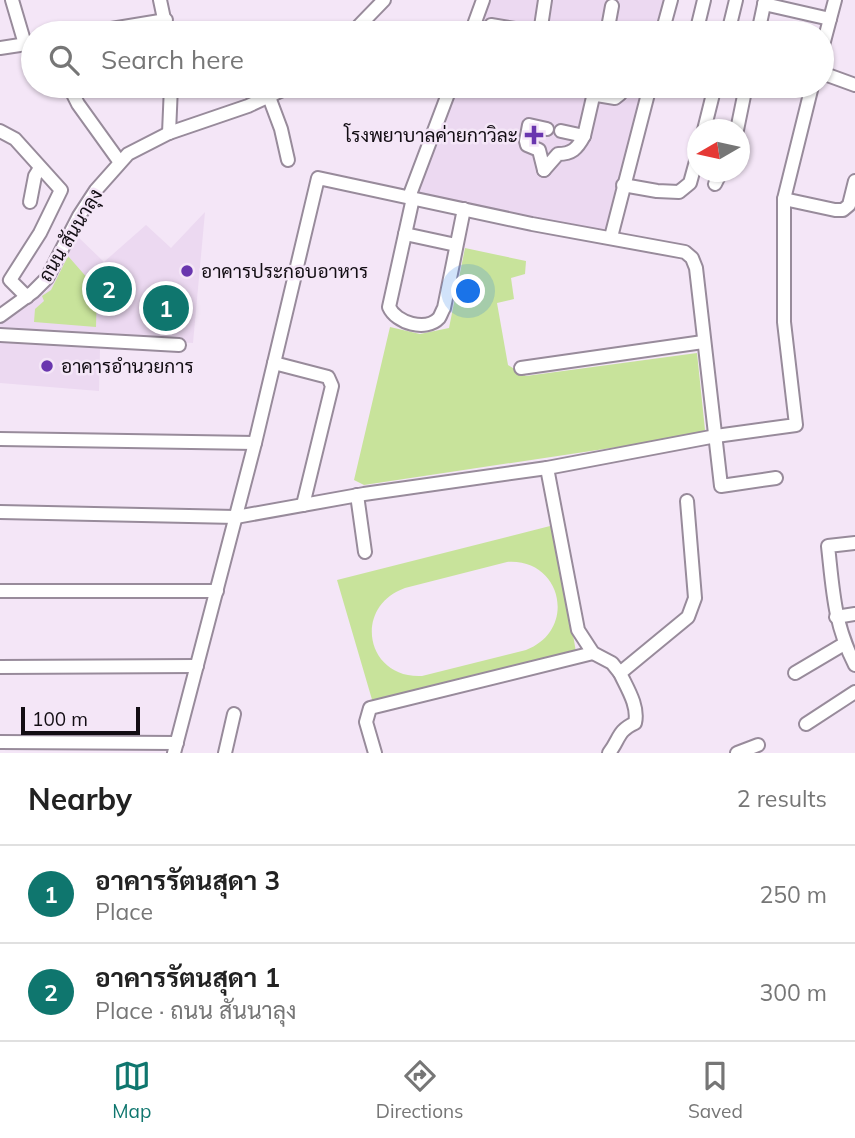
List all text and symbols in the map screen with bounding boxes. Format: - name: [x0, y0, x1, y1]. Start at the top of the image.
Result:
- search box: [21, 21, 834, 98]
- icon: search: [45, 41, 83, 79]
- text: Search here: [101, 43, 244, 76]
- north arrow: [687, 119, 750, 182]
- place label: โรงพยาบาลค่ายกาวิละ: [343, 123, 518, 147]
- marker: โรงพยาบาลค่ายกาวิละ: [524, 125, 544, 145]
- street label: ถนน สันนาลุง: [33, 184, 108, 286]
- place label: อาคารประกอบอาหาร: [201, 259, 368, 283]
- pin: 2: [86, 263, 132, 315]
- marker: อาคารประกอบอาหาร: [179, 263, 195, 279]
- your location: [451, 274, 485, 308]
- pin: 1: [143, 282, 189, 334]
- place label: อาคารอำนวยการ: [61, 354, 194, 378]
- marker: อาคารอำนวยการ: [39, 358, 55, 374]
- scale bar: [21, 704, 140, 736]
- text: 100 m: [32, 707, 88, 731]
- text: Nearby: [28, 780, 132, 818]
- text: 2 results: [737, 784, 827, 813]
- text: อาคารรัตนสุดา 3: [95, 864, 280, 897]
- text: 1: [44, 880, 58, 909]
- text: 250 m: [759, 880, 827, 909]
- text: Place: [95, 897, 153, 926]
- text: อาคารรัตนสุดา 1: [95, 961, 280, 994]
- text: 2: [44, 978, 58, 1007]
- text: 300 m: [759, 978, 827, 1007]
- text: Place · ถนน สันนาลุง: [95, 996, 296, 1025]
- tab: Map: [112, 1057, 151, 1123]
- tab: Directions: [376, 1057, 464, 1123]
- tab: Saved: [688, 1057, 743, 1123]

